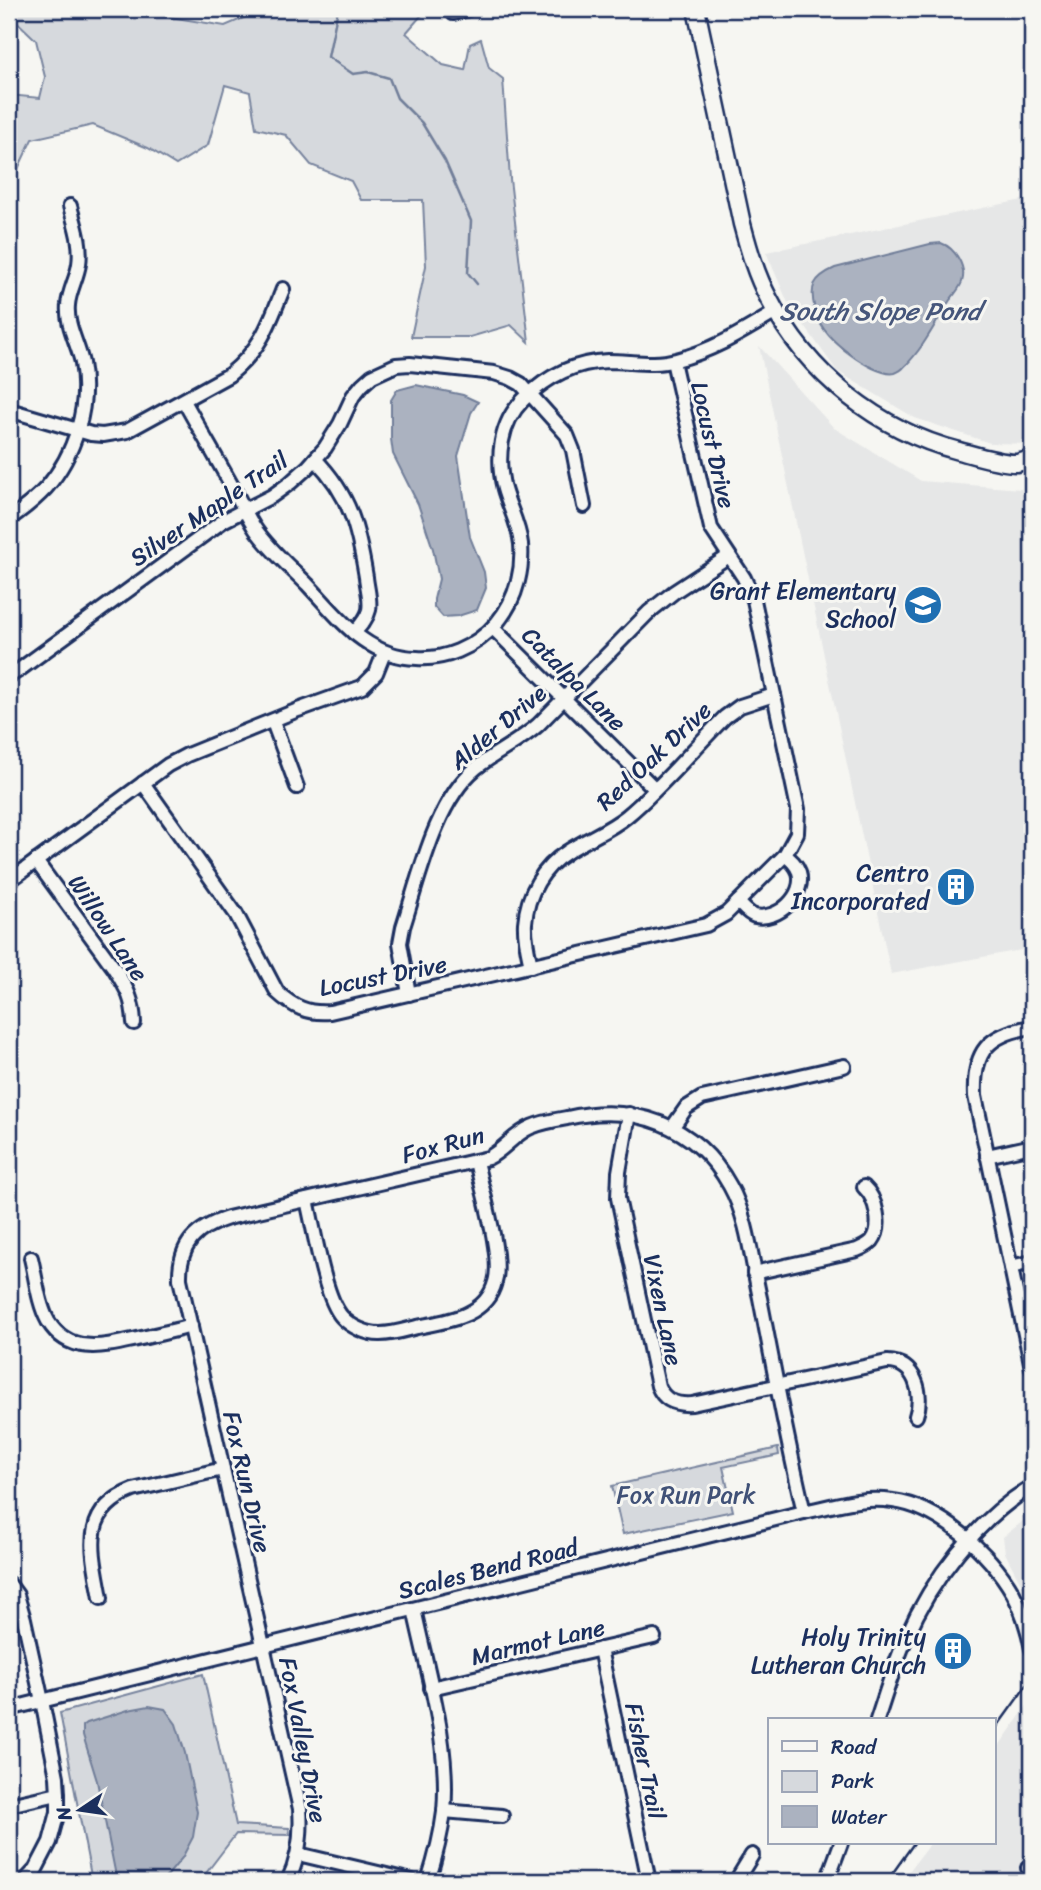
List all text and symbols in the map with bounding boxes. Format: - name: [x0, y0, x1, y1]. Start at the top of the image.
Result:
- water label: South Slope Pond: [779, 288, 988, 334]
- street label: Locust Drive: [678, 377, 748, 513]
- street label: Silver Maple Trail: [121, 439, 298, 578]
- place label: Grant Elementary School: [710, 570, 897, 640]
- school or university icon: Grant Elementary School: [902, 584, 944, 626]
- street label: Catalpa Lane: [511, 616, 637, 742]
- street label: Alder Drive: [439, 673, 557, 781]
- street label: Red Oak Drive: [586, 691, 722, 821]
- place label: Centro Incorporated: [790, 852, 931, 922]
- street label: Willow Lane: [56, 866, 160, 990]
- building icon: Centro Incorporated: [935, 866, 977, 908]
- street label: Locust Drive: [315, 943, 451, 1009]
- street label: Fox Run: [397, 1114, 489, 1176]
- street label: Vixen Lane: [631, 1250, 695, 1370]
- street label: Fox Run Drive: [210, 1407, 284, 1557]
- park label: Fox Run Park: [617, 1474, 756, 1516]
- street label: Scales Bend Road: [393, 1526, 584, 1612]
- street label: Marmot Lane: [467, 1606, 609, 1678]
- place label: Holy Trinity Lutheran Church: [751, 1616, 927, 1686]
- building icon: Holy Trinity Lutheran Church: [932, 1630, 974, 1672]
- street label: Fox Valley Drive: [266, 1653, 340, 1827]
- street label: Fisher Trail: [612, 1699, 678, 1824]
- legend: [768, 1718, 996, 1844]
- text: Road: [831, 1728, 878, 1766]
- text: Park: [831, 1762, 874, 1800]
- north arrow: [46, 1774, 116, 1844]
- text: Water: [831, 1798, 888, 1836]
- text: N: [46, 1803, 82, 1825]

